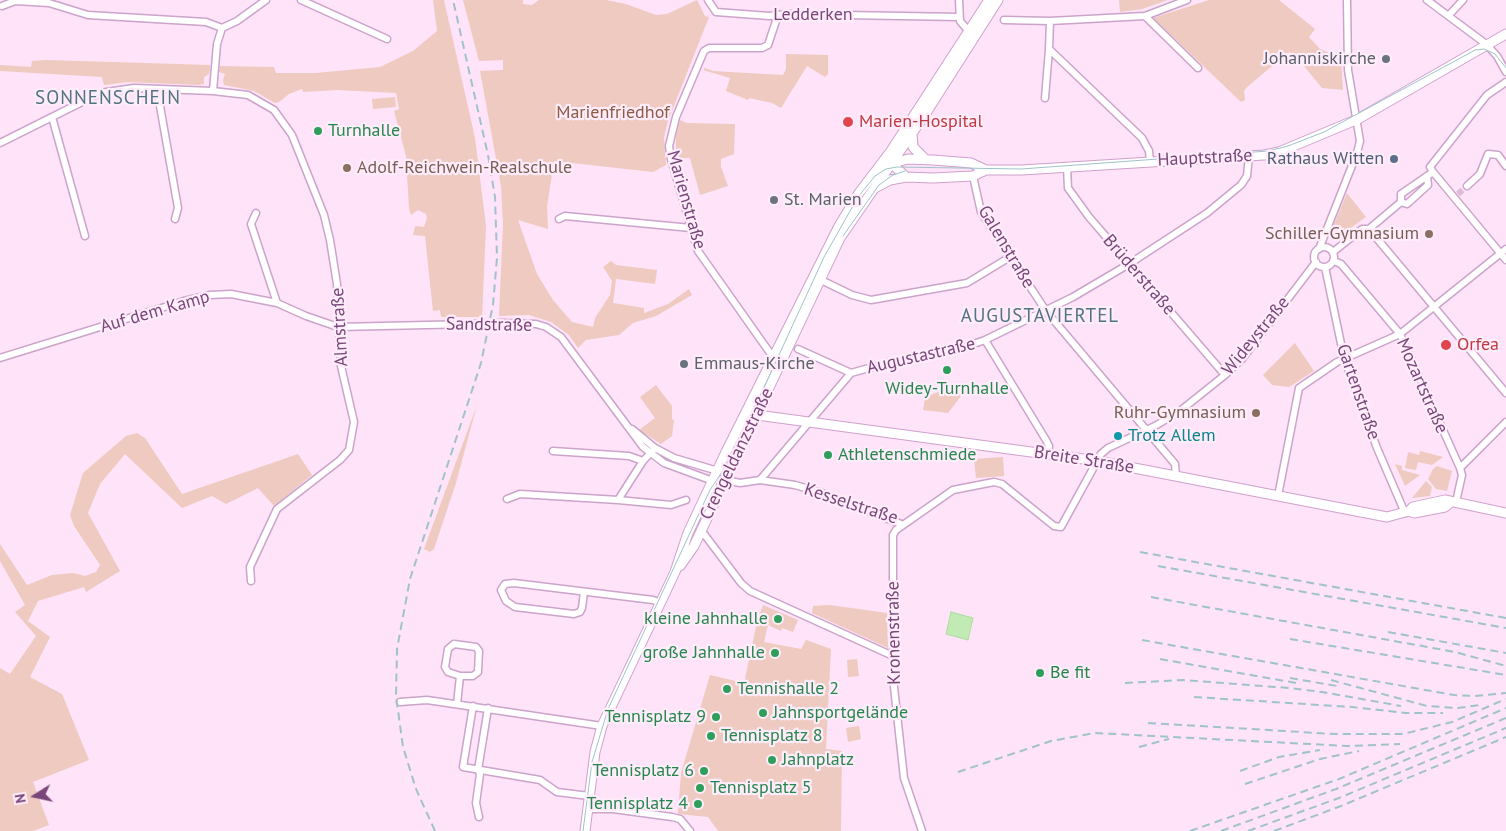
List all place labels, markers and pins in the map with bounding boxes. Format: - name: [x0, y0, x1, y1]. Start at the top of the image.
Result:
- place label: Johanniskirche: [1264, 48, 1376, 70]
- marker: Johanniskirche: [1380, 53, 1392, 65]
- place label: Marien-Hospital: [859, 111, 983, 133]
- marker: Marien-Hospital: [841, 115, 855, 129]
- place label: Turnhalle: [328, 120, 400, 142]
- marker: Turnhalle: [312, 125, 324, 137]
- place label: Rathaus Witten: [1267, 148, 1384, 170]
- marker: Rathaus Witten: [1388, 153, 1400, 165]
- place label: Adolf-Reichwein-Realschule: [357, 157, 572, 179]
- marker: Adolf-Reichwein-Realschule: [341, 162, 353, 174]
- place label: St. Marien: [784, 189, 862, 211]
- marker: St. Marien: [768, 194, 780, 206]
- place label: Schiller-Gymnasium: [1265, 223, 1419, 245]
- marker: Schiller-Gymnasium: [1423, 228, 1435, 240]
- place label: Orfea: [1457, 334, 1499, 356]
- marker: Orfea: [1439, 338, 1453, 352]
- place label: Emmaus-Kirche: [694, 353, 815, 375]
- marker: Emmaus-Kirche: [678, 358, 690, 370]
- marker: Widey-Turnhalle: [941, 364, 953, 376]
- place label: Widey-Turnhalle: [885, 378, 1009, 400]
- place label: Ruhr-Gymnasium: [1114, 402, 1246, 424]
- marker: Ruhr-Gymnasium: [1250, 407, 1262, 419]
- place label: Trotz Allem: [1128, 425, 1216, 447]
- marker: Trotz Allem: [1112, 430, 1124, 442]
- place label: Athletenschmiede: [838, 444, 976, 466]
- marker: Athletenschmiede: [822, 449, 834, 461]
- place label: kleine Jahnhalle: [644, 608, 768, 630]
- marker: kleine Jahnhalle: [772, 613, 784, 625]
- place label: große Jahnhalle: [643, 642, 765, 664]
- marker: große Jahnhalle: [769, 647, 781, 659]
- place label: Be fit: [1050, 662, 1090, 684]
- marker: Be fit: [1034, 667, 1046, 679]
- place label: Tennishalle 2: [737, 678, 839, 700]
- marker: Tennishalle 2: [721, 683, 733, 695]
- place label: Jahnsportgelände: [773, 702, 908, 724]
- place label: Tennisplatz 9: [604, 706, 706, 728]
- marker: Jahnsportgelände: [757, 707, 769, 719]
- marker: Tennisplatz 9: [710, 711, 722, 723]
- place label: Tennisplatz 8: [721, 725, 823, 747]
- marker: Tennisplatz 8: [705, 730, 717, 742]
- place label: Jahnplatz: [782, 749, 854, 771]
- marker: Jahnplatz: [766, 754, 778, 766]
- place label: Tennisplatz 6: [592, 760, 694, 782]
- marker: Tennisplatz 6: [698, 765, 710, 777]
- place label: Tennisplatz 5: [710, 777, 812, 799]
- marker: Tennisplatz 5: [694, 782, 706, 794]
- place label: Tennisplatz 4: [586, 793, 688, 815]
- marker: Tennisplatz 4: [692, 798, 704, 810]

